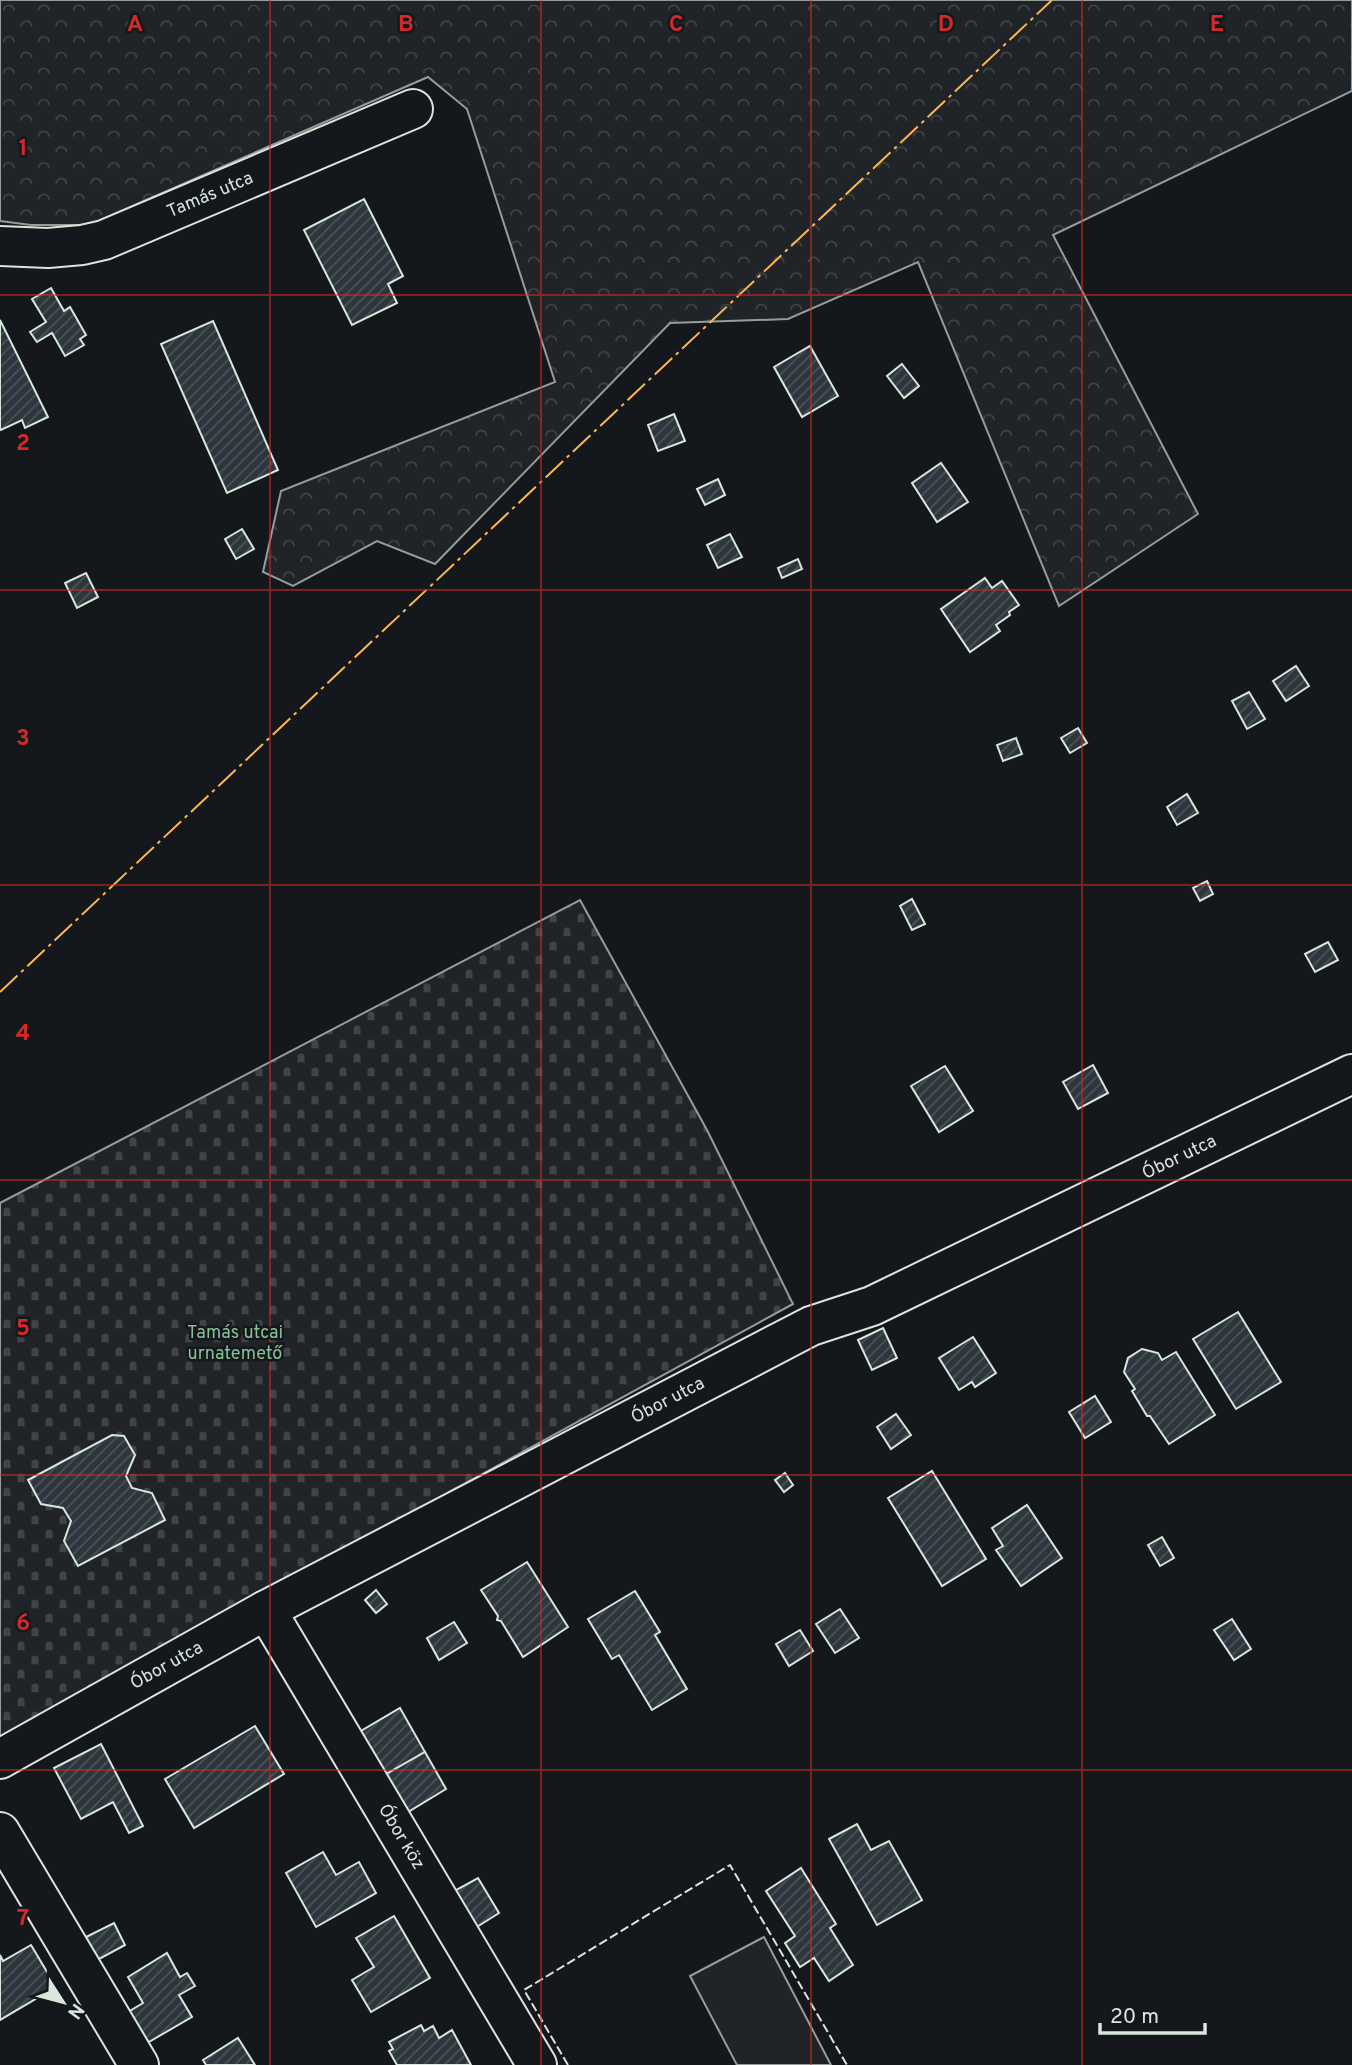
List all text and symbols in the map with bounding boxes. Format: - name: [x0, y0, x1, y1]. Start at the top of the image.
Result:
- text: A: [127, 11, 143, 40]
- text: B: [398, 11, 414, 40]
- text: C: [669, 11, 683, 40]
- text: D: [938, 11, 954, 40]
- text: E: [1210, 11, 1224, 40]
- text: 1: [18, 135, 28, 164]
- street label: Tamás utca: [164, 167, 257, 223]
- text: 2: [16, 430, 30, 459]
- text: 3: [16, 725, 30, 754]
- text: 4: [16, 1020, 30, 1049]
- street label: Óbor utca: [1138, 1130, 1220, 1185]
- text: 5: [16, 1315, 30, 1344]
- park label: Tamás utcai urnatemető: [187, 1322, 283, 1366]
- street label: Óbor utca: [626, 1372, 709, 1429]
- text: 6: [16, 1610, 30, 1639]
- street label: Óbor utca: [125, 1636, 207, 1695]
- street label: Óbor köz: [373, 1799, 430, 1874]
- text: 7: [17, 1905, 29, 1934]
- north arrow: [28, 1967, 98, 2037]
- scale bar: [1100, 1992, 1205, 2036]
- text: N: [61, 1998, 89, 2023]
- text: 20 m: [1110, 2004, 1159, 2031]

